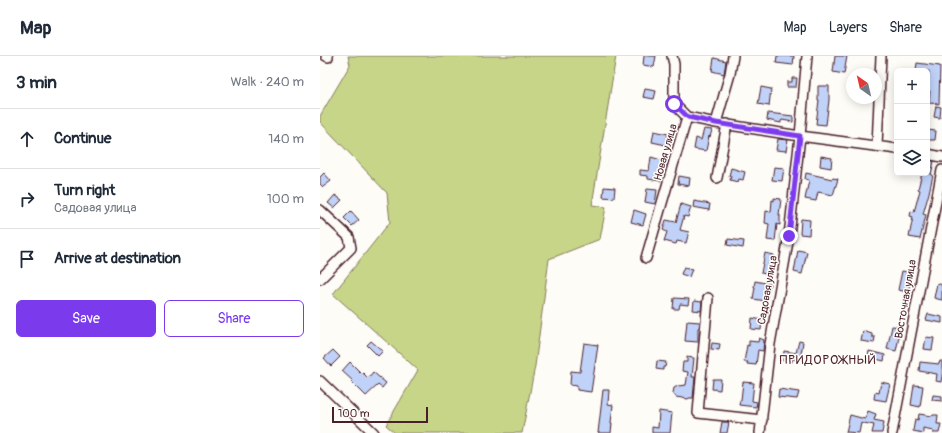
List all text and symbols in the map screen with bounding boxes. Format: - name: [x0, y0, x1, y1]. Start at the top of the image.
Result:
- text: Map: [20, 16, 51, 40]
- text: Map: [784, 19, 807, 36]
- text: Layers: [829, 19, 867, 36]
- text: Share: [889, 19, 922, 36]
- north arrow: [846, 68, 882, 104]
- map controls: [894, 68, 930, 176]
- button: +: [894, 68, 930, 104]
- text: 3 min: [16, 72, 57, 93]
- text: Walk · 240 m: [230, 74, 304, 90]
- route start: [665, 95, 683, 113]
- button: −: [894, 104, 930, 140]
- street label: Новая улица: [651, 122, 680, 182]
- icon: ahead: [16, 128, 38, 150]
- text: Continue: [54, 129, 112, 148]
- text: 140 m: [268, 131, 304, 147]
- button: layers: [894, 140, 930, 176]
- text: Turn right: [54, 181, 115, 200]
- icon: right: [16, 188, 38, 210]
- text: 100 m: [267, 191, 304, 207]
- text: Садовая улица: [54, 200, 137, 216]
- route end: [780, 227, 798, 245]
- icon: arrive: [16, 248, 38, 270]
- text: Arrive at destination: [54, 249, 181, 268]
- street label: Садовая улица: [755, 255, 780, 326]
- street label: Восточная улица: [892, 259, 919, 340]
- button: Save: [16, 300, 156, 337]
- button: Share: [164, 300, 304, 337]
- district label: ПРИДОРОЖНЫЙ: [779, 352, 877, 368]
- scale bar: [332, 405, 428, 424]
- text: 100 m: [338, 407, 369, 420]

